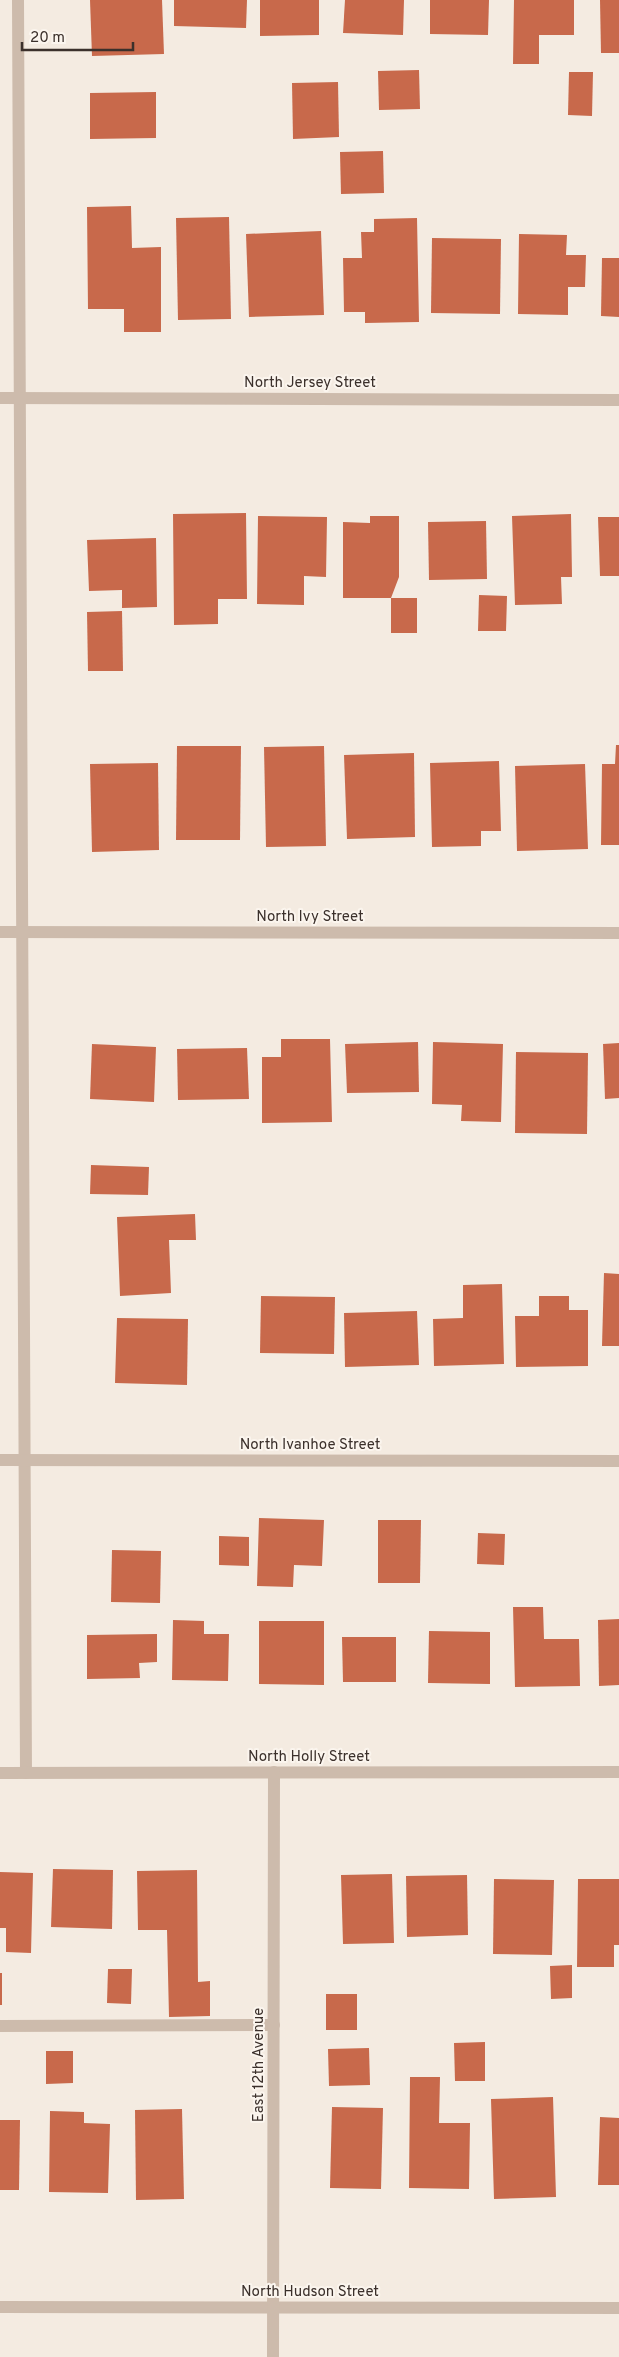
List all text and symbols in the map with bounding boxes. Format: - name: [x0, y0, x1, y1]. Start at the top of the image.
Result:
- scale bar: [22, 20, 134, 52]
- text: 20 m: [30, 29, 65, 48]
- street label: North Jersey Street: [244, 374, 376, 393]
- street label: North Ivy Street: [256, 908, 364, 927]
- street label: North Ivanhoe Street: [240, 1436, 380, 1455]
- street label: North Holly Street: [248, 1748, 370, 1767]
- street label: East 12th Avenue: [250, 2008, 269, 2122]
- street label: North Hudson Street: [241, 2283, 379, 2302]

